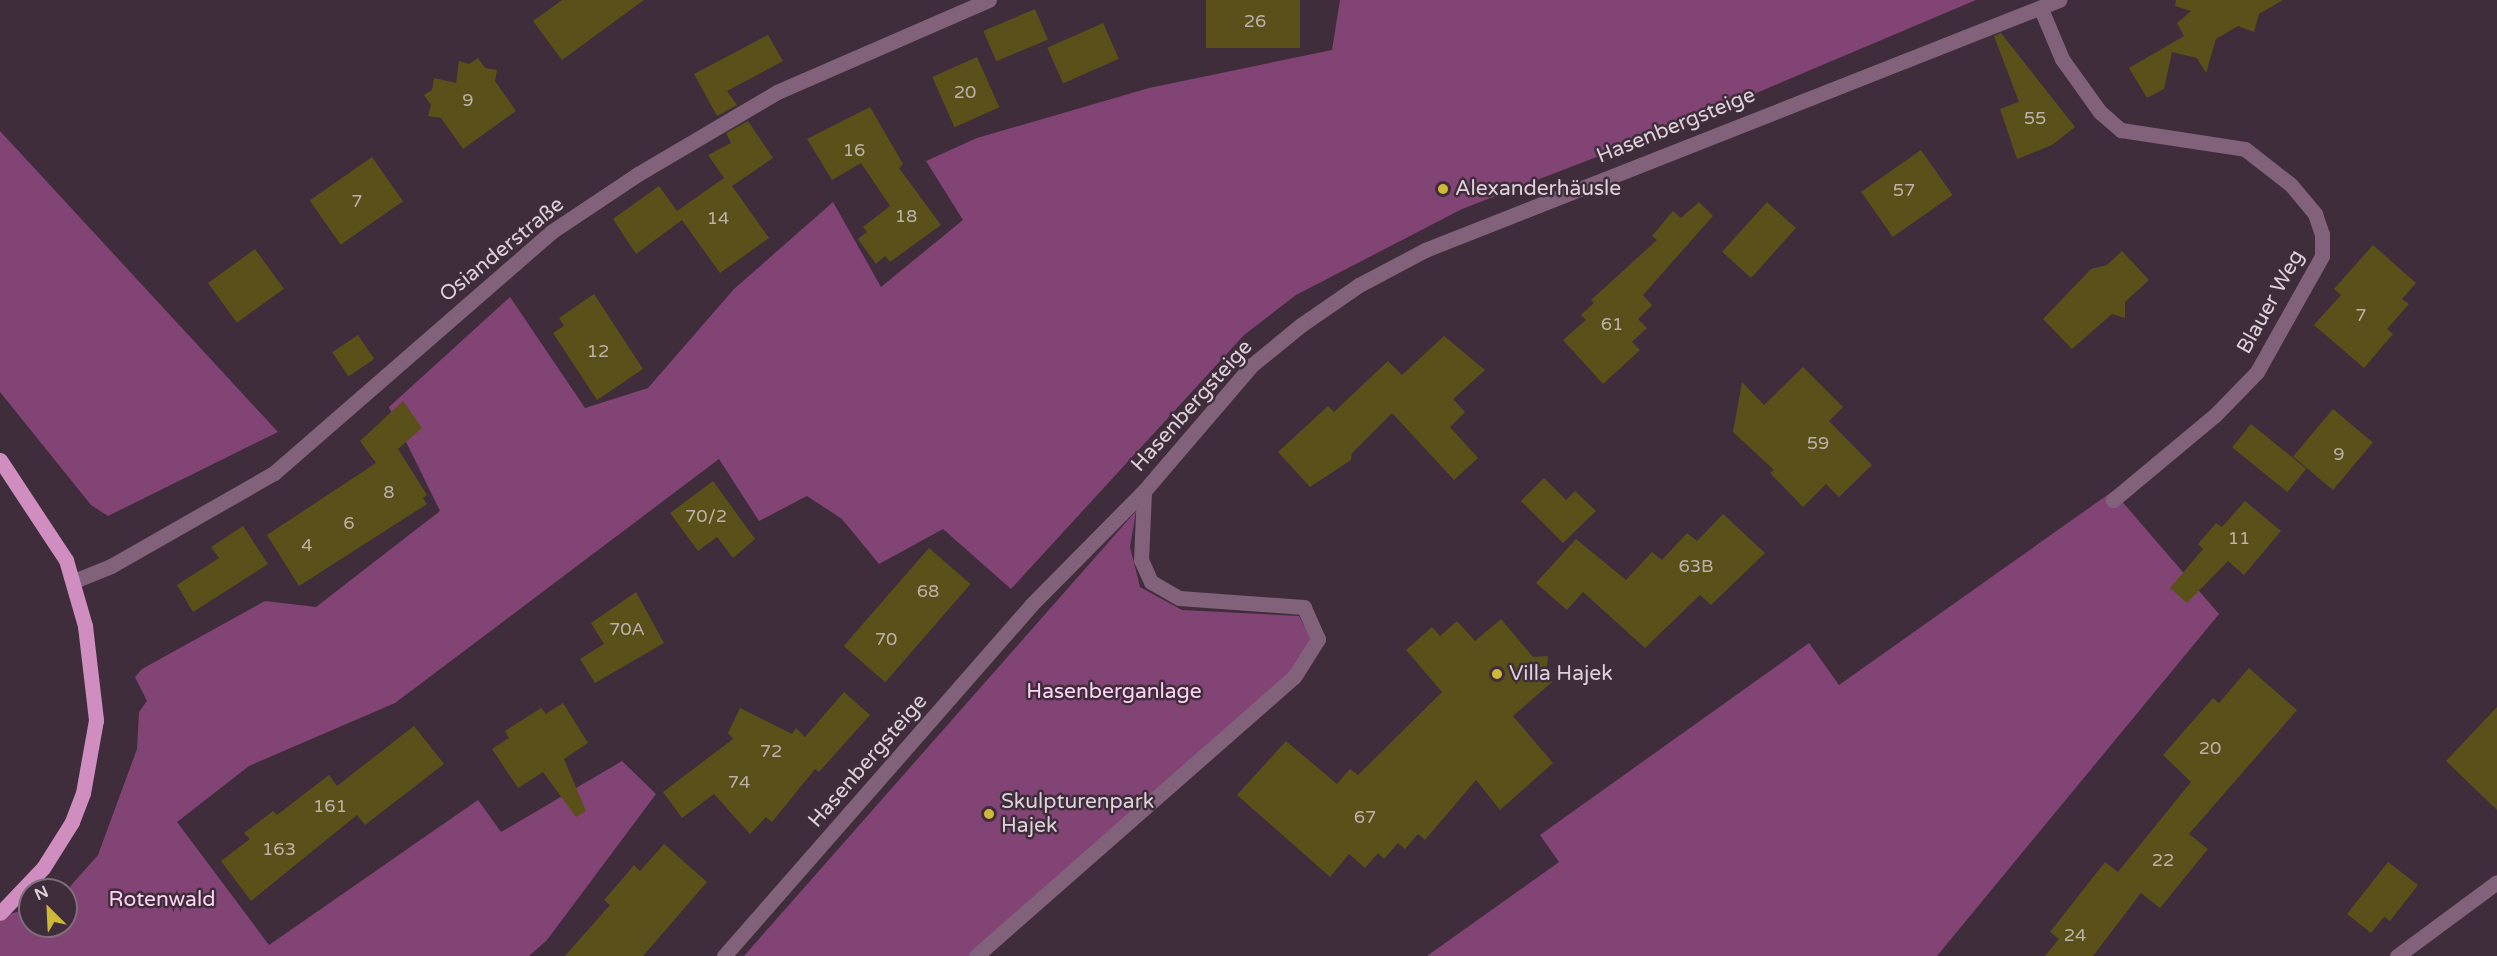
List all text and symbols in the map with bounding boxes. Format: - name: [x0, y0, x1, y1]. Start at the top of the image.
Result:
- house number: 26: [1244, 10, 1266, 32]
- house number: 20: [954, 81, 976, 103]
- street label: Hasenbergsteige: [1593, 83, 1759, 169]
- house number: 9: [462, 89, 474, 111]
- house number: 55: [2024, 107, 2046, 129]
- house number: 16: [843, 139, 865, 161]
- place label: Alexanderhäusle: [1455, 176, 1621, 202]
- house number: 57: [1893, 179, 1915, 201]
- marker: Alexanderhäusle: [1436, 182, 1450, 196]
- house number: 7: [351, 190, 363, 212]
- street label: Osianderstraße: [435, 192, 569, 308]
- house number: 18: [895, 205, 917, 227]
- house number: 14: [707, 207, 729, 229]
- street label: Blauer Weg: [2232, 246, 2310, 358]
- house number: 7: [2355, 304, 2367, 326]
- house number: 61: [1601, 313, 1623, 335]
- street label: Hasenbergsteige: [1126, 335, 1258, 477]
- house number: 12: [587, 340, 609, 362]
- house number: 59: [1807, 432, 1829, 454]
- house number: 9: [2333, 443, 2345, 465]
- house number: 8: [383, 481, 395, 503]
- house number: 70/2: [685, 505, 727, 527]
- house number: 6: [343, 512, 355, 534]
- house number: 11: [2228, 527, 2250, 549]
- house number: 4: [301, 534, 313, 556]
- house number: 63B: [1678, 555, 1714, 577]
- house number: 68: [917, 580, 939, 602]
- house number: 70A: [609, 618, 645, 640]
- house number: 70: [875, 628, 897, 650]
- place label: Villa Hajek: [1509, 661, 1613, 687]
- marker: Villa Hajek: [1490, 667, 1504, 681]
- park label: Hasenberganlage: [1026, 679, 1202, 705]
- street label: Hasenbergsteige: [803, 689, 933, 833]
- house number: 20: [2199, 737, 2221, 759]
- house number: 72: [760, 740, 782, 762]
- house number: 74: [728, 771, 750, 793]
- place label: Skulpturenpark Hajek: [1001, 789, 1154, 839]
- house number: 161: [313, 795, 347, 817]
- house number: 67: [1354, 806, 1376, 828]
- marker: Skulpturenpark Hajek: [982, 807, 996, 821]
- house number: 163: [262, 838, 296, 860]
- house number: 22: [2152, 849, 2174, 871]
- north arrow: [18, 878, 78, 938]
- text: N: [32, 882, 51, 905]
- park label: Rotenwald: [109, 887, 215, 913]
- house number: 24: [2064, 924, 2086, 946]

